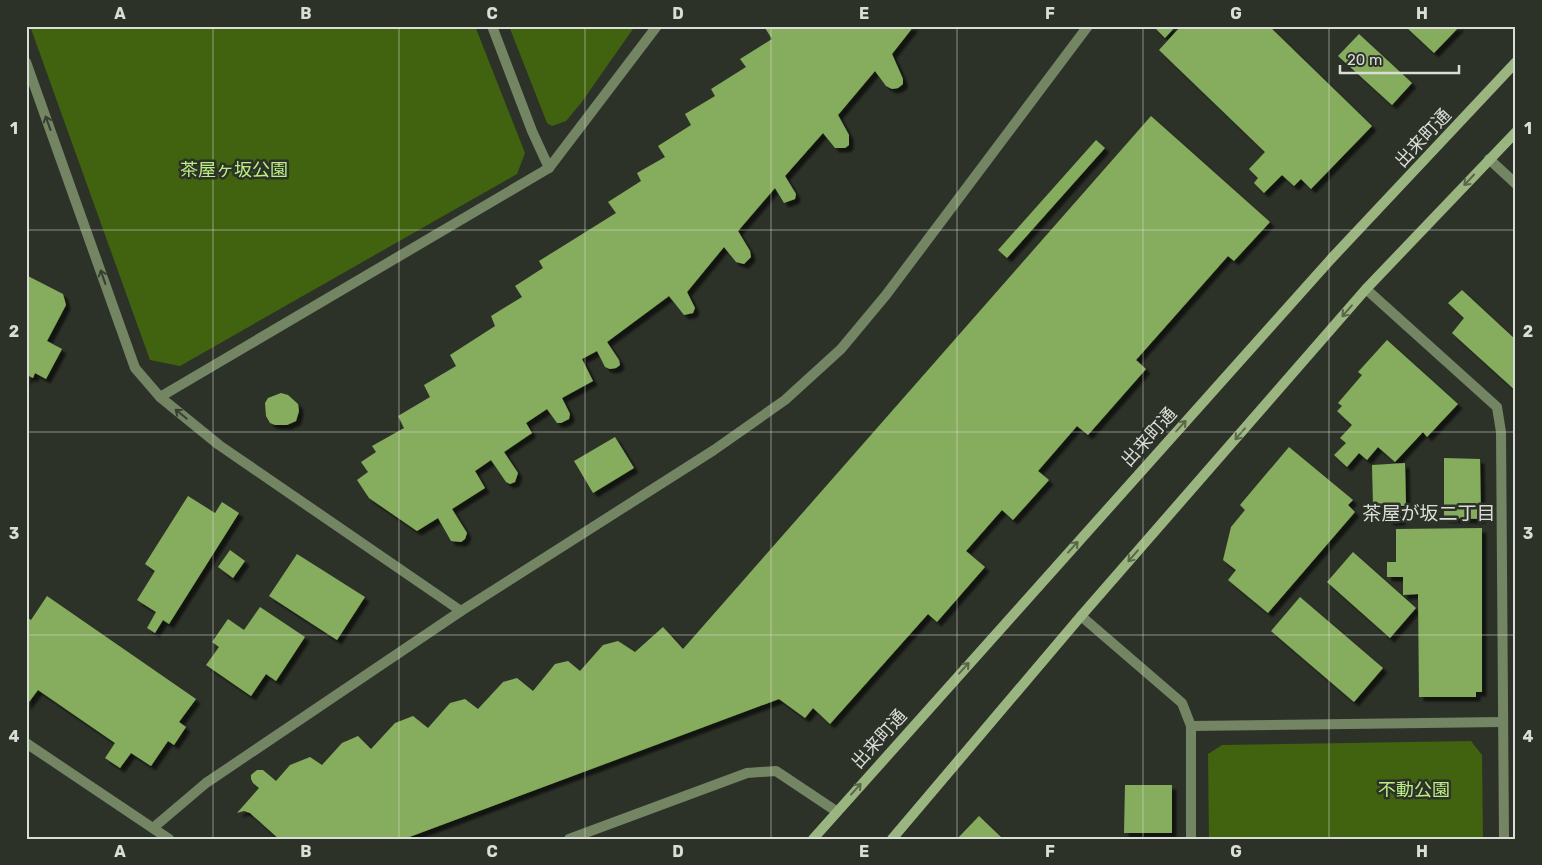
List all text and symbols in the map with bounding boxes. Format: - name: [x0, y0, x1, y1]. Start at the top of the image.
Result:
- text: A: [114, 4, 126, 23]
- text: B: [300, 4, 312, 23]
- text: C: [486, 4, 498, 23]
- text: D: [672, 4, 684, 23]
- text: E: [859, 4, 869, 23]
- text: F: [1045, 4, 1055, 23]
- text: G: [1230, 4, 1242, 23]
- text: H: [1416, 4, 1428, 23]
- scale bar: [1340, 42, 1458, 74]
- text: 20 m: [1347, 51, 1382, 69]
- street label: 出来町通: [1390, 104, 1456, 172]
- one-way arrow: [43, 116, 52, 132]
- text: 1: [10, 119, 18, 138]
- text: 1: [1524, 119, 1532, 138]
- park label: 茶屋ヶ坂公園: [180, 159, 288, 181]
- one-way arrow: [1463, 173, 1475, 186]
- one-way arrow: [98, 269, 107, 285]
- one-way arrow: [1341, 305, 1352, 318]
- text: 2: [9, 322, 19, 341]
- text: 2: [1523, 322, 1533, 341]
- street label: 出来町通: [1117, 403, 1181, 471]
- one-way arrow: [175, 409, 188, 420]
- one-way arrow: [1176, 419, 1187, 432]
- one-way arrow: [1234, 427, 1246, 440]
- district label: 茶屋が坂二丁目: [1362, 502, 1496, 525]
- text: 3: [9, 524, 19, 543]
- text: 3: [1523, 524, 1533, 543]
- one-way arrow: [1067, 540, 1079, 553]
- one-way arrow: [1128, 550, 1139, 563]
- one-way arrow: [959, 661, 970, 674]
- street label: 出来町通: [847, 705, 911, 773]
- text: 4: [9, 727, 20, 746]
- text: 4: [1523, 727, 1534, 746]
- park label: 不動公園: [1378, 779, 1450, 801]
- one-way arrow: [850, 782, 862, 795]
- text: A: [114, 842, 126, 861]
- text: B: [300, 842, 312, 861]
- text: C: [486, 842, 498, 861]
- text: D: [672, 842, 684, 861]
- text: E: [859, 842, 869, 861]
- text: F: [1045, 842, 1055, 861]
- text: G: [1230, 842, 1242, 861]
- text: H: [1416, 842, 1428, 861]

